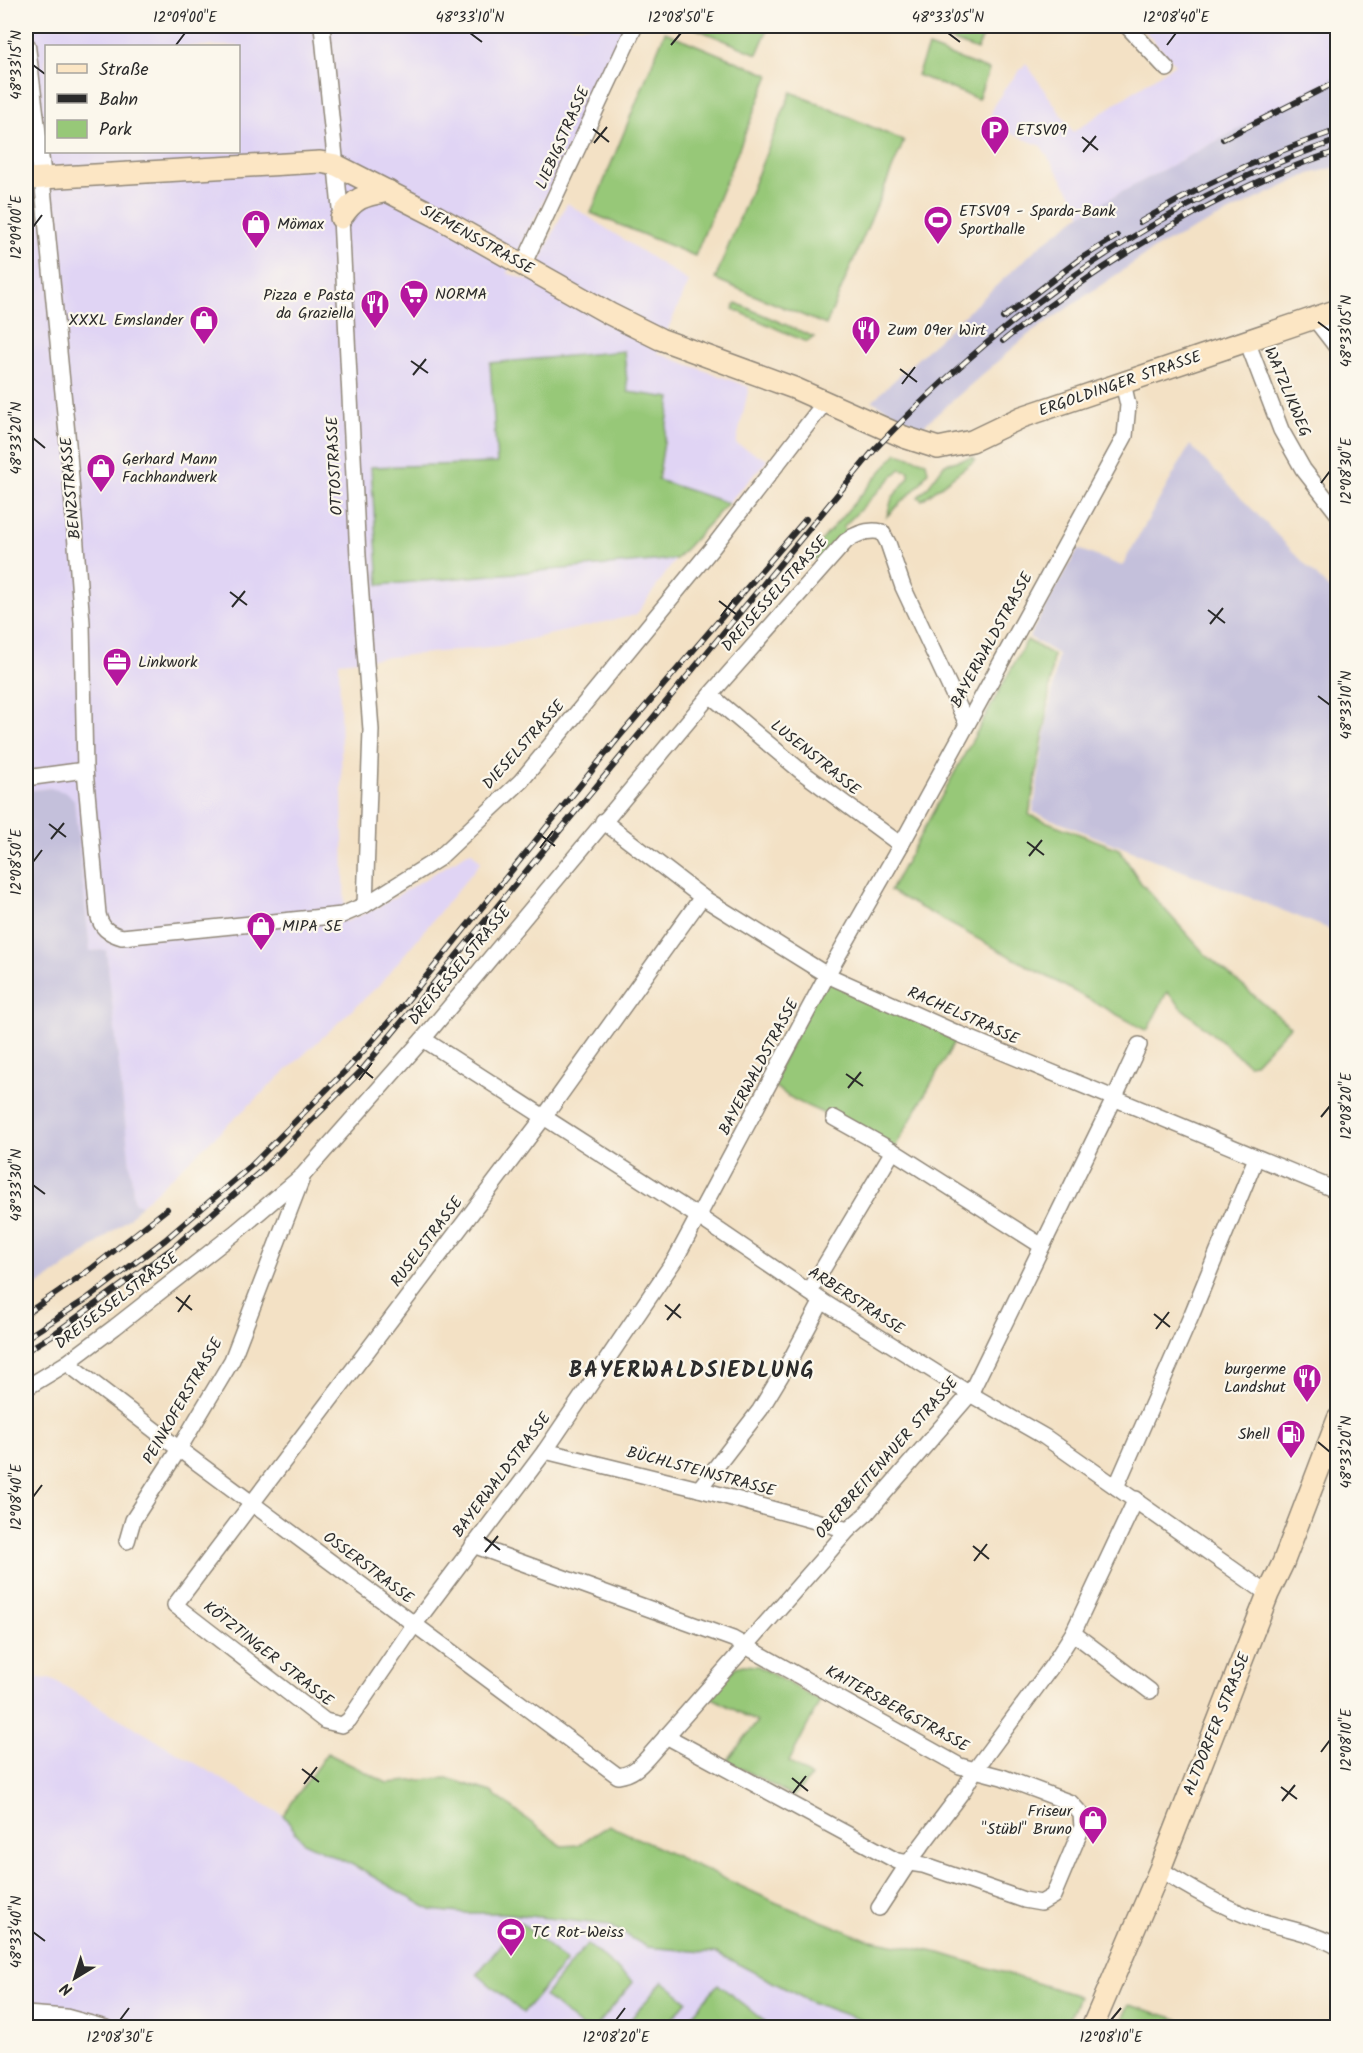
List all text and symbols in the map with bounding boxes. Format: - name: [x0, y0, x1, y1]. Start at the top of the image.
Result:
- text: 12°09'00"E: [153, 6, 218, 30]
- text: 48°33'10"N: [435, 6, 505, 30]
- text: 12°08'50"E: [648, 6, 715, 30]
- text: 48°33'05"N: [912, 6, 984, 30]
- text: 12°08'40"E: [1143, 6, 1211, 30]
- text: 48°33'15"N: [5, 30, 29, 100]
- legend: [45, 45, 240, 153]
- text: Straße: [99, 56, 149, 85]
- street label: LIEBIGSTRASSE: [529, 82, 597, 194]
- text: Bahn: [99, 86, 138, 115]
- parking icon: ETSV09: [979, 114, 1011, 156]
- text: Park: [99, 116, 132, 145]
- place label: ETSV09: [1016, 118, 1067, 143]
- text: 12°09'00"E: [5, 194, 29, 259]
- street label: SIEMENSSTRASSE: [416, 198, 539, 282]
- place label: ETSV09 - Sparda-Bank Sporthalle: [959, 199, 1116, 242]
- sports icon: ETSV09 - Sparda-Bank Sporthalle: [922, 204, 954, 246]
- shop icon: Mömax: [240, 208, 272, 250]
- place label: Mömax: [277, 212, 325, 237]
- supermarket icon: NORMA: [398, 278, 430, 320]
- place label: NORMA: [435, 282, 488, 307]
- place label: Pizza e Pasta da Graziella: [263, 283, 354, 326]
- restaurant icon: Pizza e Pasta da Graziella: [359, 288, 391, 330]
- text: 48°33'05"N: [1335, 295, 1359, 367]
- shop icon: XXXL Emslander: [188, 304, 220, 346]
- place label: XXXL Emslander: [69, 308, 185, 333]
- restaurant icon: Zum 09er Wirt: [850, 314, 882, 356]
- place label: Zum 09er Wirt: [887, 318, 987, 343]
- street label: WATZLIKWEG: [1257, 343, 1317, 441]
- street label: ERGOLDINGER STRASSE: [1035, 344, 1205, 424]
- text: 48°33'20"N: [5, 401, 29, 475]
- street label: OTTOSTRASSE: [320, 415, 350, 516]
- street label: BENZSTRASSE: [54, 435, 88, 540]
- text: 12°08'30"E: [1335, 436, 1359, 505]
- place label: Gerhard Mann Fachhandwerk: [122, 447, 217, 490]
- shop icon: Gerhard Mann Fachhandwerk: [85, 452, 117, 494]
- street label: DREISESSELSTRASSE: [716, 530, 835, 658]
- street label: BAYERWALDSTRASSE: [944, 567, 1040, 712]
- office icon: Linkwork: [101, 646, 133, 688]
- place label: Linkwork: [138, 650, 198, 675]
- text: 48°33'10"N: [1335, 670, 1359, 740]
- street label: DIESELSTRASSE: [477, 694, 572, 796]
- street label: LUSENSTRASSE: [765, 714, 866, 803]
- text: 12°08'50"E: [5, 828, 29, 895]
- street label: DREISESSELSTRASSE: [402, 900, 518, 1031]
- shop icon: MIPA SE: [245, 910, 277, 952]
- place label: MIPA SE: [282, 914, 343, 939]
- street label: RACHELSTRASSE: [903, 980, 1023, 1052]
- street label: BAYERWALDSTRASSE: [712, 994, 806, 1140]
- text: 12°08'20"E: [1335, 1071, 1359, 1140]
- text: 48°33'30"N: [5, 1149, 29, 1221]
- street label: RUSELSTRASSE: [385, 1191, 470, 1293]
- street label: DREISESSELSTRASSE: [50, 1246, 185, 1356]
- street label: ARBERSTRASSE: [803, 1260, 910, 1342]
- street label: PEINKOFERSTRASSE: [137, 1332, 230, 1469]
- district label: BAYERWALDSIEDLUNG: [569, 1354, 815, 1389]
- place label: burgerme Landshut: [1224, 1357, 1287, 1400]
- restaurant icon: burgerme Landshut: [1291, 1362, 1323, 1404]
- street label: OBERBREITENAUER STRASSE: [809, 1371, 965, 1545]
- street label: BAYERWALDSTRASSE: [446, 1406, 558, 1543]
- text: 48°33'20"N: [1335, 1415, 1359, 1489]
- fuel station icon: Shell: [1275, 1418, 1307, 1460]
- place label: Shell: [1238, 1422, 1270, 1447]
- street label: BÜCHLSTEINSTRASSE: [624, 1440, 779, 1504]
- text: 12°08'40"E: [5, 1462, 29, 1530]
- street label: OSSERSTRASSE: [317, 1526, 419, 1611]
- street label: KÖTZTINGER STRASSE: [197, 1595, 339, 1713]
- street label: ALTDORFER STRASSE: [1177, 1648, 1257, 1799]
- street label: KAITERSBERGSTRASSE: [821, 1659, 974, 1759]
- text: 12°08'10"E: [1335, 1707, 1359, 1772]
- place label: Friseur "Stübl" Bruno: [981, 1799, 1074, 1842]
- shop icon: Friseur "Stübl" Bruno: [1077, 1804, 1109, 1846]
- text: 48°33'40"N: [5, 1896, 29, 1968]
- sports icon: TC Rot-Weiss: [495, 1916, 527, 1958]
- place label: TC Rot-Weiss: [532, 1920, 624, 1945]
- north arrow: [45, 1948, 105, 2008]
- text: N: [55, 1976, 78, 2002]
- text: 12°08'30"E: [86, 2026, 155, 2050]
- text: 12°08'20"E: [582, 2026, 651, 2050]
- text: 12°08'10"E: [1079, 2026, 1144, 2050]

